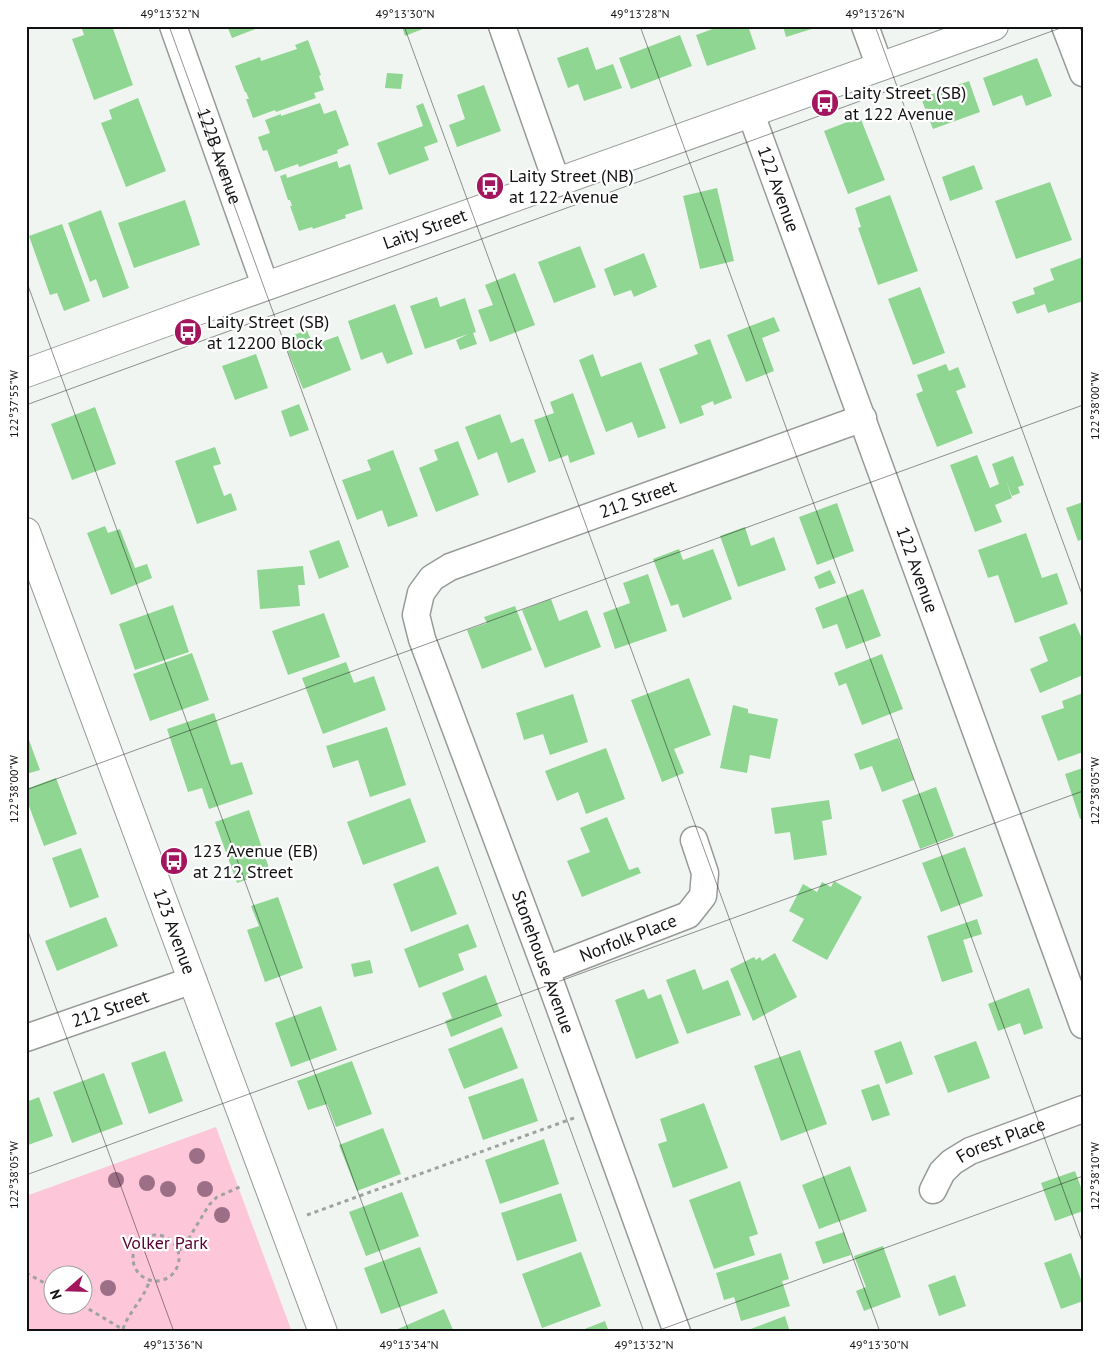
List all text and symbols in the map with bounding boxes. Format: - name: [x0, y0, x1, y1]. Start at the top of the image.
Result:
- text: 49°13'32"N: [140, 6, 200, 21]
- text: 49°13'30"N: [375, 6, 435, 21]
- text: 49°13'28"N: [610, 6, 670, 21]
- text: 49°13'26"N: [845, 6, 905, 21]
- place label: Laity Street (SB) at 122 Avenue: [844, 81, 966, 125]
- bus stop icon: Laity Street (SB) at 122 Avenue: [810, 88, 840, 118]
- street label: 122B Avenue: [192, 105, 247, 207]
- street label: 122 Avenue: [753, 143, 805, 235]
- place label: Laity Street (NB) at 122 Avenue: [509, 164, 634, 208]
- bus stop icon: Laity Street (NB) at 122 Avenue: [475, 171, 505, 201]
- street label: Laity Street: [380, 203, 470, 254]
- place label: Laity Street (SB) at 12200 Block: [207, 310, 329, 354]
- bus stop icon: Laity Street (SB) at 12200 Block: [173, 317, 203, 347]
- text: 122°37'55"W: [6, 370, 21, 438]
- text: 122°38'00"W: [1087, 372, 1102, 440]
- street label: 212 Street: [596, 474, 679, 523]
- street label: 122 Avenue: [891, 523, 944, 616]
- text: 122°38'00"W: [6, 755, 21, 823]
- text: 122°38'05"W: [1087, 757, 1102, 825]
- place label: 123 Avenue (EB) at 212 Street: [193, 839, 318, 883]
- bus stop icon: 123 Avenue (EB) at 212 Street: [159, 846, 189, 876]
- street label: 123 Avenue: [148, 885, 201, 977]
- street label: Stonehouse Avenue: [507, 887, 580, 1036]
- street label: Norfolk Place: [576, 909, 680, 967]
- street label: 212 Street: [68, 984, 152, 1032]
- street label: Forest Place: [952, 1112, 1048, 1168]
- text: 122°38'05"W: [6, 1141, 21, 1209]
- text: 122°38'10"W: [1087, 1142, 1102, 1210]
- park label: Volker Park: [121, 1231, 208, 1254]
- north arrow: [42, 1266, 92, 1316]
- text: N: [46, 1287, 66, 1302]
- text: 49°13'36"N: [143, 1337, 203, 1352]
- text: 49°13'34"N: [379, 1337, 439, 1352]
- text: 49°13'32"N: [614, 1337, 674, 1352]
- text: 49°13'30"N: [849, 1337, 909, 1352]

